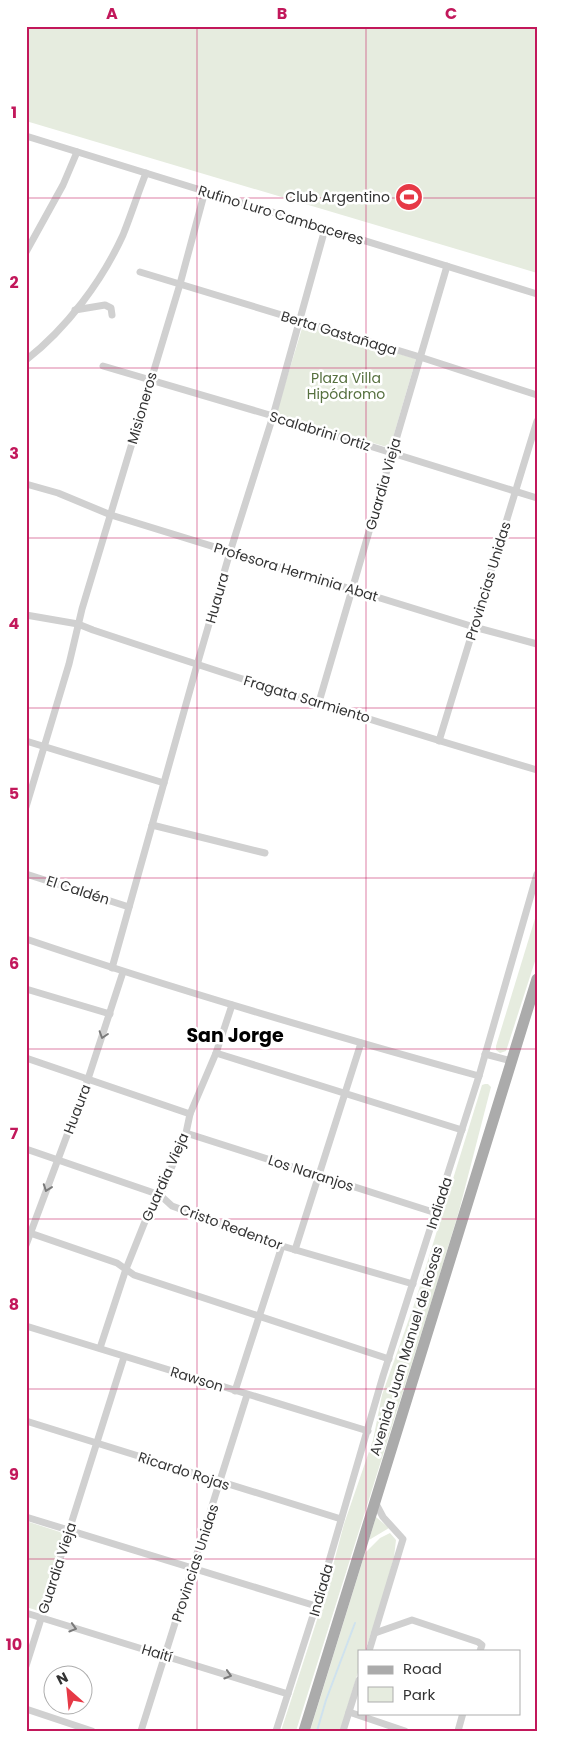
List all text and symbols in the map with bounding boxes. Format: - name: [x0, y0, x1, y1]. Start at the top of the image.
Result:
- text: A: [106, 2, 118, 25]
- text: B: [277, 2, 287, 25]
- text: C: [445, 2, 457, 25]
- text: 1: [11, 101, 17, 124]
- street label: Rufino Luro Cambaceres: [196, 180, 366, 250]
- sports icon: Club Argentino: [394, 182, 424, 212]
- place label: Club Argentino: [285, 187, 390, 207]
- text: 2: [9, 271, 19, 294]
- street label: Berta Gastañaga: [279, 306, 399, 360]
- park label: Plaza Villa Hipódromo: [307, 368, 385, 404]
- street label: Misioneros: [122, 370, 162, 446]
- street label: Scalabrini Ortiz: [267, 406, 373, 456]
- street label: Guardia Vieja: [360, 436, 406, 532]
- text: 3: [9, 442, 19, 465]
- street label: Provincias Unidas: [460, 519, 516, 643]
- street label: Profesora Herminia Abat: [211, 537, 381, 607]
- street label: Huaura: [200, 570, 234, 626]
- text: 4: [9, 612, 20, 635]
- street label: Fragata Sarmiento: [241, 670, 373, 728]
- text: 5: [9, 782, 19, 805]
- street label: El Caldén: [44, 870, 112, 910]
- text: 6: [9, 952, 19, 975]
- district label: San Jorge: [186, 1022, 284, 1049]
- one-way arrow: [98, 1030, 108, 1039]
- street label: Huaura: [58, 1081, 96, 1137]
- text: 7: [10, 1122, 19, 1145]
- street label: Guardia Vieja: [137, 1129, 193, 1225]
- street label: Los Naranjos: [266, 1150, 356, 1196]
- street label: Indiada: [421, 1174, 457, 1232]
- one-way arrow: [43, 1183, 53, 1191]
- street label: Cristo Redentor: [177, 1199, 285, 1255]
- street label: Avenida Juan Manuel de Rosas: [365, 1244, 447, 1458]
- text: 8: [9, 1293, 19, 1316]
- street label: Rawson: [168, 1361, 226, 1397]
- street label: Ricardo Rojas: [136, 1447, 232, 1495]
- text: 9: [9, 1463, 19, 1486]
- street label: Provincias Unidas: [166, 1501, 224, 1625]
- street label: Guardia Vieja: [33, 1520, 81, 1616]
- street label: Indiada: [304, 1561, 338, 1619]
- one-way arrow: [68, 1622, 76, 1632]
- text: 10: [6, 1633, 22, 1656]
- street label: Haití: [139, 1639, 175, 1667]
- legend: [358, 1650, 520, 1714]
- text: Road: [403, 1658, 442, 1679]
- north arrow: [42, 1664, 92, 1714]
- text: N: [53, 1667, 71, 1690]
- one-way arrow: [224, 1670, 232, 1680]
- text: Park: [403, 1684, 435, 1705]

